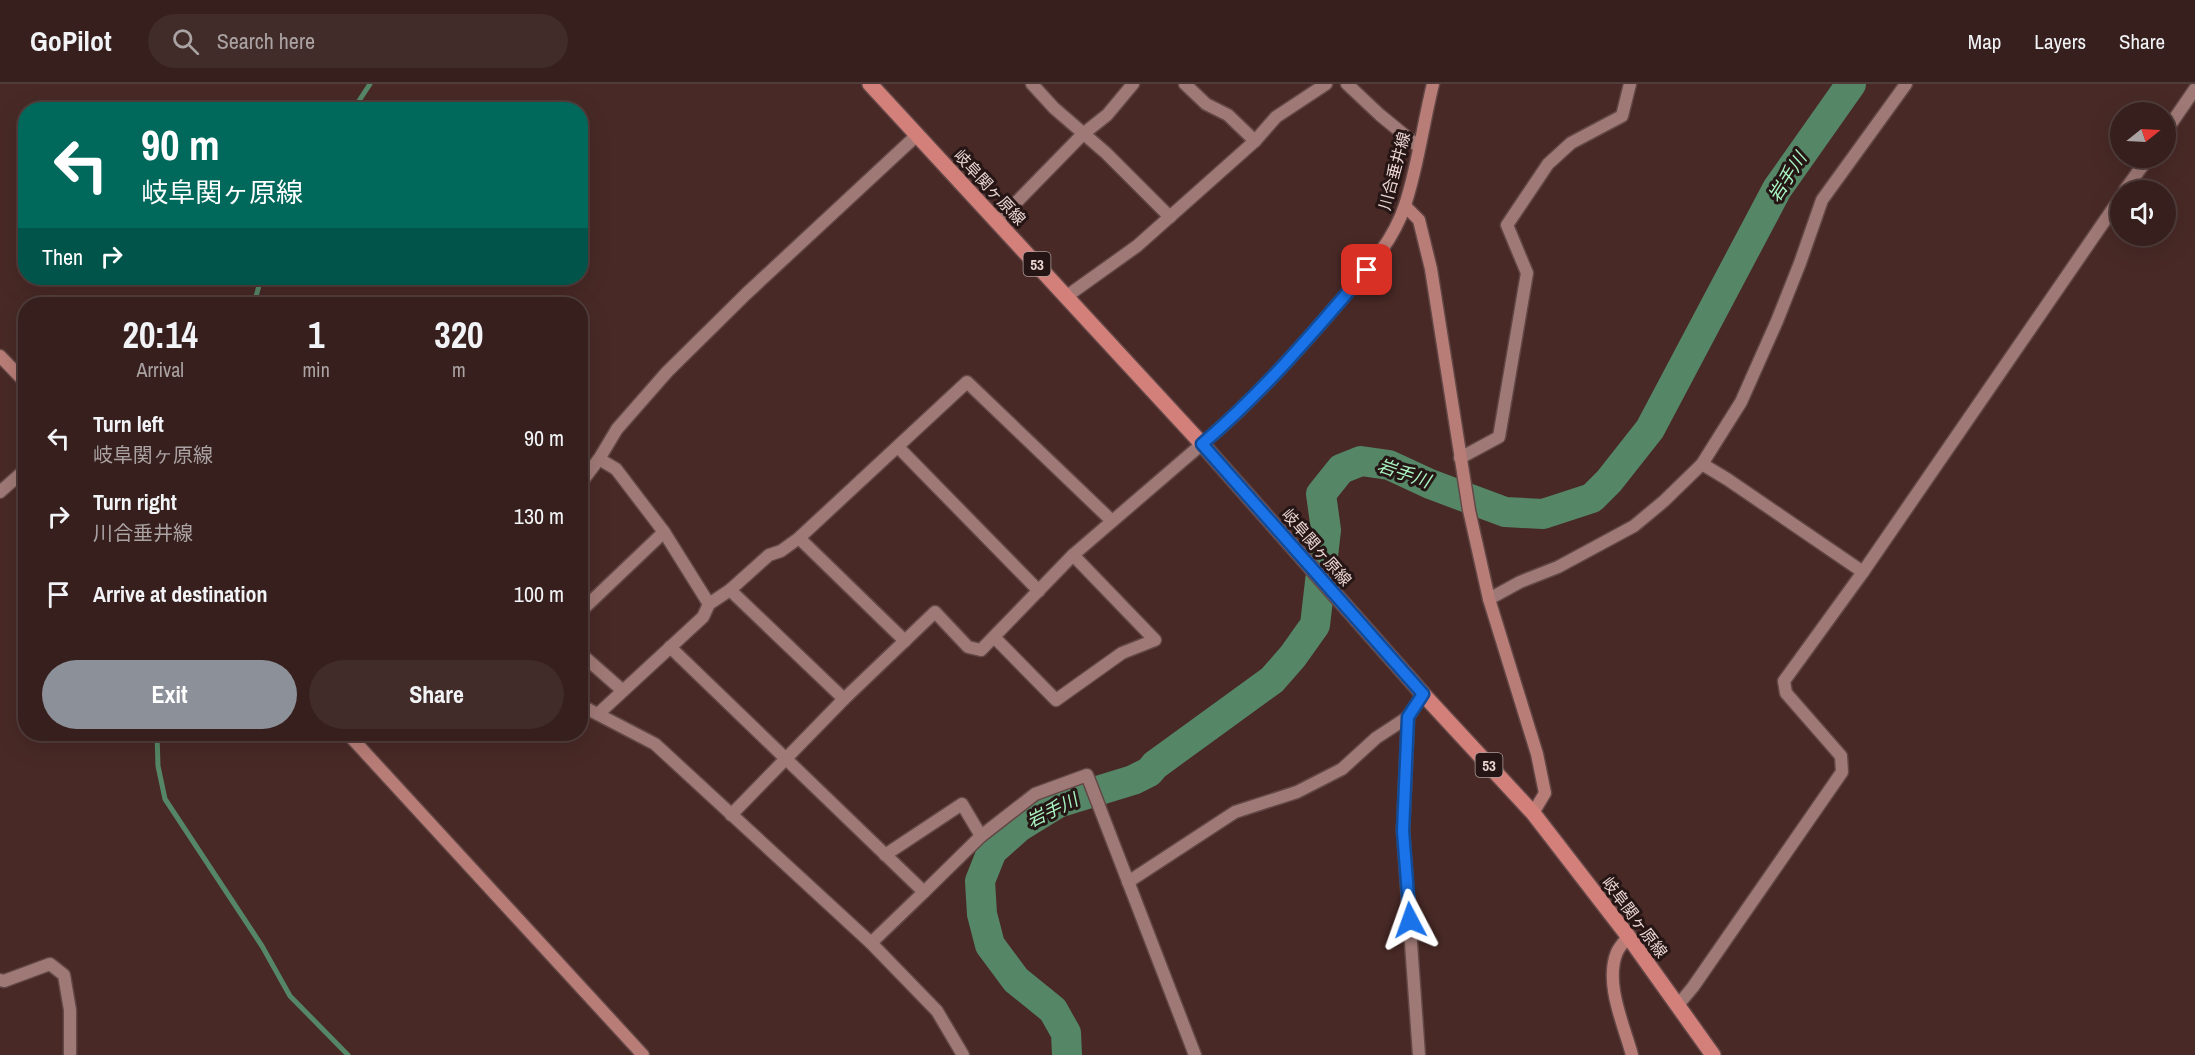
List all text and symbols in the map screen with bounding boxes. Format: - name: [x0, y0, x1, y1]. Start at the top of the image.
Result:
- search box: [148, 14, 568, 68]
- text: GoPilot: [30, 22, 112, 60]
- icon: search: [169, 25, 202, 58]
- text: Search here: [217, 26, 315, 56]
- text: Map: [1968, 27, 2001, 56]
- text: Layers: [2034, 27, 2086, 56]
- text: Share: [2119, 27, 2165, 56]
- north arrow: [2110, 102, 2176, 168]
- map controls: [2110, 102, 2176, 246]
- text: 90 m: [141, 117, 220, 173]
- icon: left: [42, 126, 120, 204]
- street label: 川合垂井線: [1373, 130, 1415, 212]
- street label: 岐阜関ヶ原線: [949, 144, 1031, 230]
- water label: 岩手川: [1762, 146, 1813, 206]
- text: 岐阜関ヶ原線: [141, 174, 303, 210]
- button: sound: [2110, 180, 2176, 246]
- icon: right: [95, 240, 128, 273]
- text: Then: [42, 242, 83, 272]
- pin: [1341, 244, 1392, 295]
- road number: 53: [1024, 252, 1050, 276]
- icon: arrive: [1350, 253, 1383, 286]
- text: 20:14: [122, 311, 198, 359]
- text: 1: [308, 311, 324, 359]
- text: 320: [434, 311, 484, 359]
- text: Arrival: [137, 356, 184, 383]
- text: min: [302, 356, 330, 383]
- text: m: [452, 356, 466, 383]
- text: Turn left: [93, 409, 164, 439]
- icon: left: [42, 422, 75, 455]
- text: 90 m: [524, 423, 564, 453]
- text: 岐阜関ヶ原線: [93, 441, 213, 468]
- water label: 岩手川: [1374, 452, 1435, 494]
- text: Turn right: [93, 487, 177, 517]
- icon: right: [42, 500, 75, 533]
- text: 130 m: [514, 501, 564, 531]
- street label: 岐阜関ヶ原線: [1277, 504, 1357, 590]
- text: 川合垂井線: [93, 519, 193, 546]
- icon: arrive: [42, 578, 75, 611]
- text: Arrive at destination: [93, 579, 267, 609]
- text: 100 m: [514, 579, 564, 609]
- button: Exit: [42, 660, 297, 729]
- button: Share: [309, 660, 564, 729]
- road number: 53: [1476, 753, 1502, 777]
- water label: 岩手川: [1022, 786, 1084, 833]
- street label: 岐阜関ヶ原線: [1597, 872, 1673, 962]
- position arrow: [1378, 888, 1442, 952]

